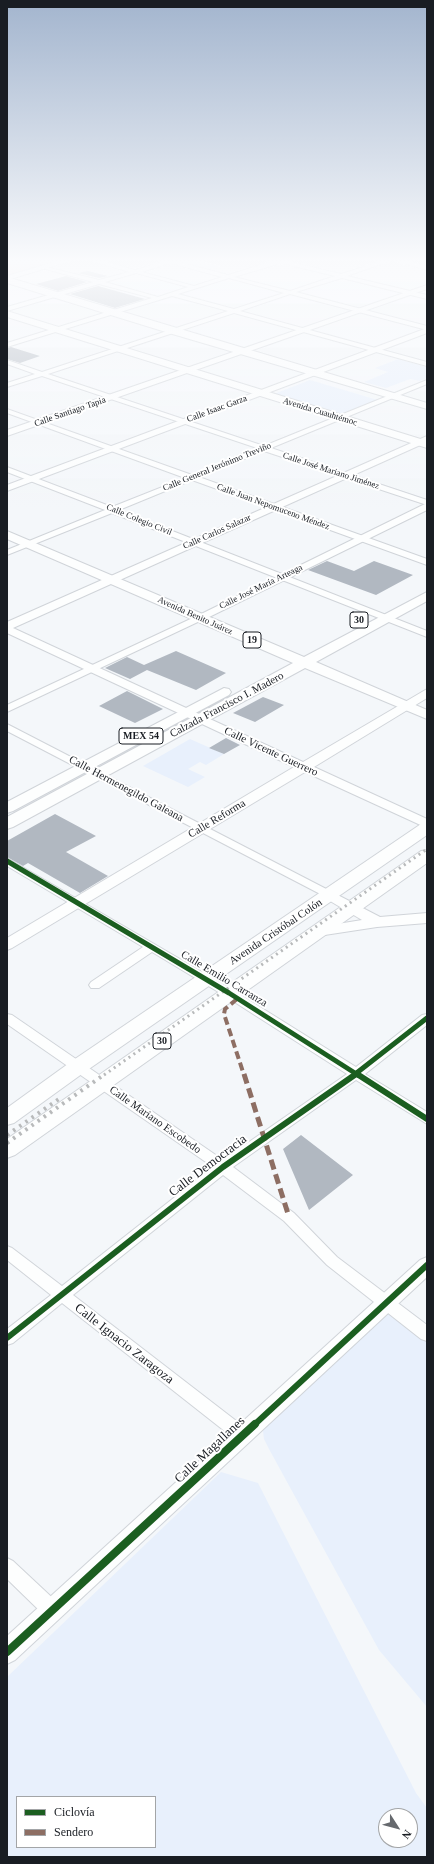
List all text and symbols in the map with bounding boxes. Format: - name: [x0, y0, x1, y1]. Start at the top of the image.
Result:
- street label: Calle Isaac Garza: [185, 393, 249, 425]
- street label: Calle Santiago Tapia: [33, 395, 107, 429]
- street label: Avenida Cuauhtémoc: [281, 395, 359, 429]
- street label: Calle General Jerónimo Treviño: [161, 440, 273, 494]
- street label: Calle José Mariano Jiménez: [281, 450, 381, 492]
- street label: Calle Juan Nepomuceno Méndez: [215, 482, 331, 532]
- street label: Calle Colegio Civil: [105, 502, 173, 538]
- street label: Calle Carlos Salazar: [181, 512, 253, 552]
- street label: Calle José María Arteaga: [218, 562, 304, 612]
- street label: Avenida Benito Juárez: [156, 595, 234, 637]
- road number: 30: [350, 612, 368, 628]
- road number: 19: [243, 632, 261, 648]
- street label: Calzada Francisco I. Madero: [168, 669, 286, 741]
- street label: Calle Vicente Guerrero: [222, 724, 320, 780]
- road number: MEX 54: [119, 728, 163, 744]
- street label: Calle Hermenegildo Galeana: [67, 753, 185, 825]
- street label: Calle Reforma: [186, 797, 248, 841]
- street label: Avenida Cristóbal Colón: [227, 896, 325, 968]
- street label: Calle Emilio Carranza: [178, 948, 270, 1010]
- road number: 30: [153, 1033, 171, 1049]
- street label: Calle Mariano Escobedo: [107, 1083, 203, 1157]
- street label: Calle Democracia: [166, 1132, 250, 1200]
- street label: Calle Ignacio Zaragoza: [71, 1301, 177, 1387]
- street label: Calle Magallanes: [172, 1413, 248, 1487]
- legend: [16, 1796, 156, 1848]
- text: Ciclovía: [54, 1805, 95, 1819]
- north arrow: [378, 1808, 418, 1848]
- text: Sendero: [54, 1825, 93, 1839]
- text: N: [400, 1828, 414, 1841]

